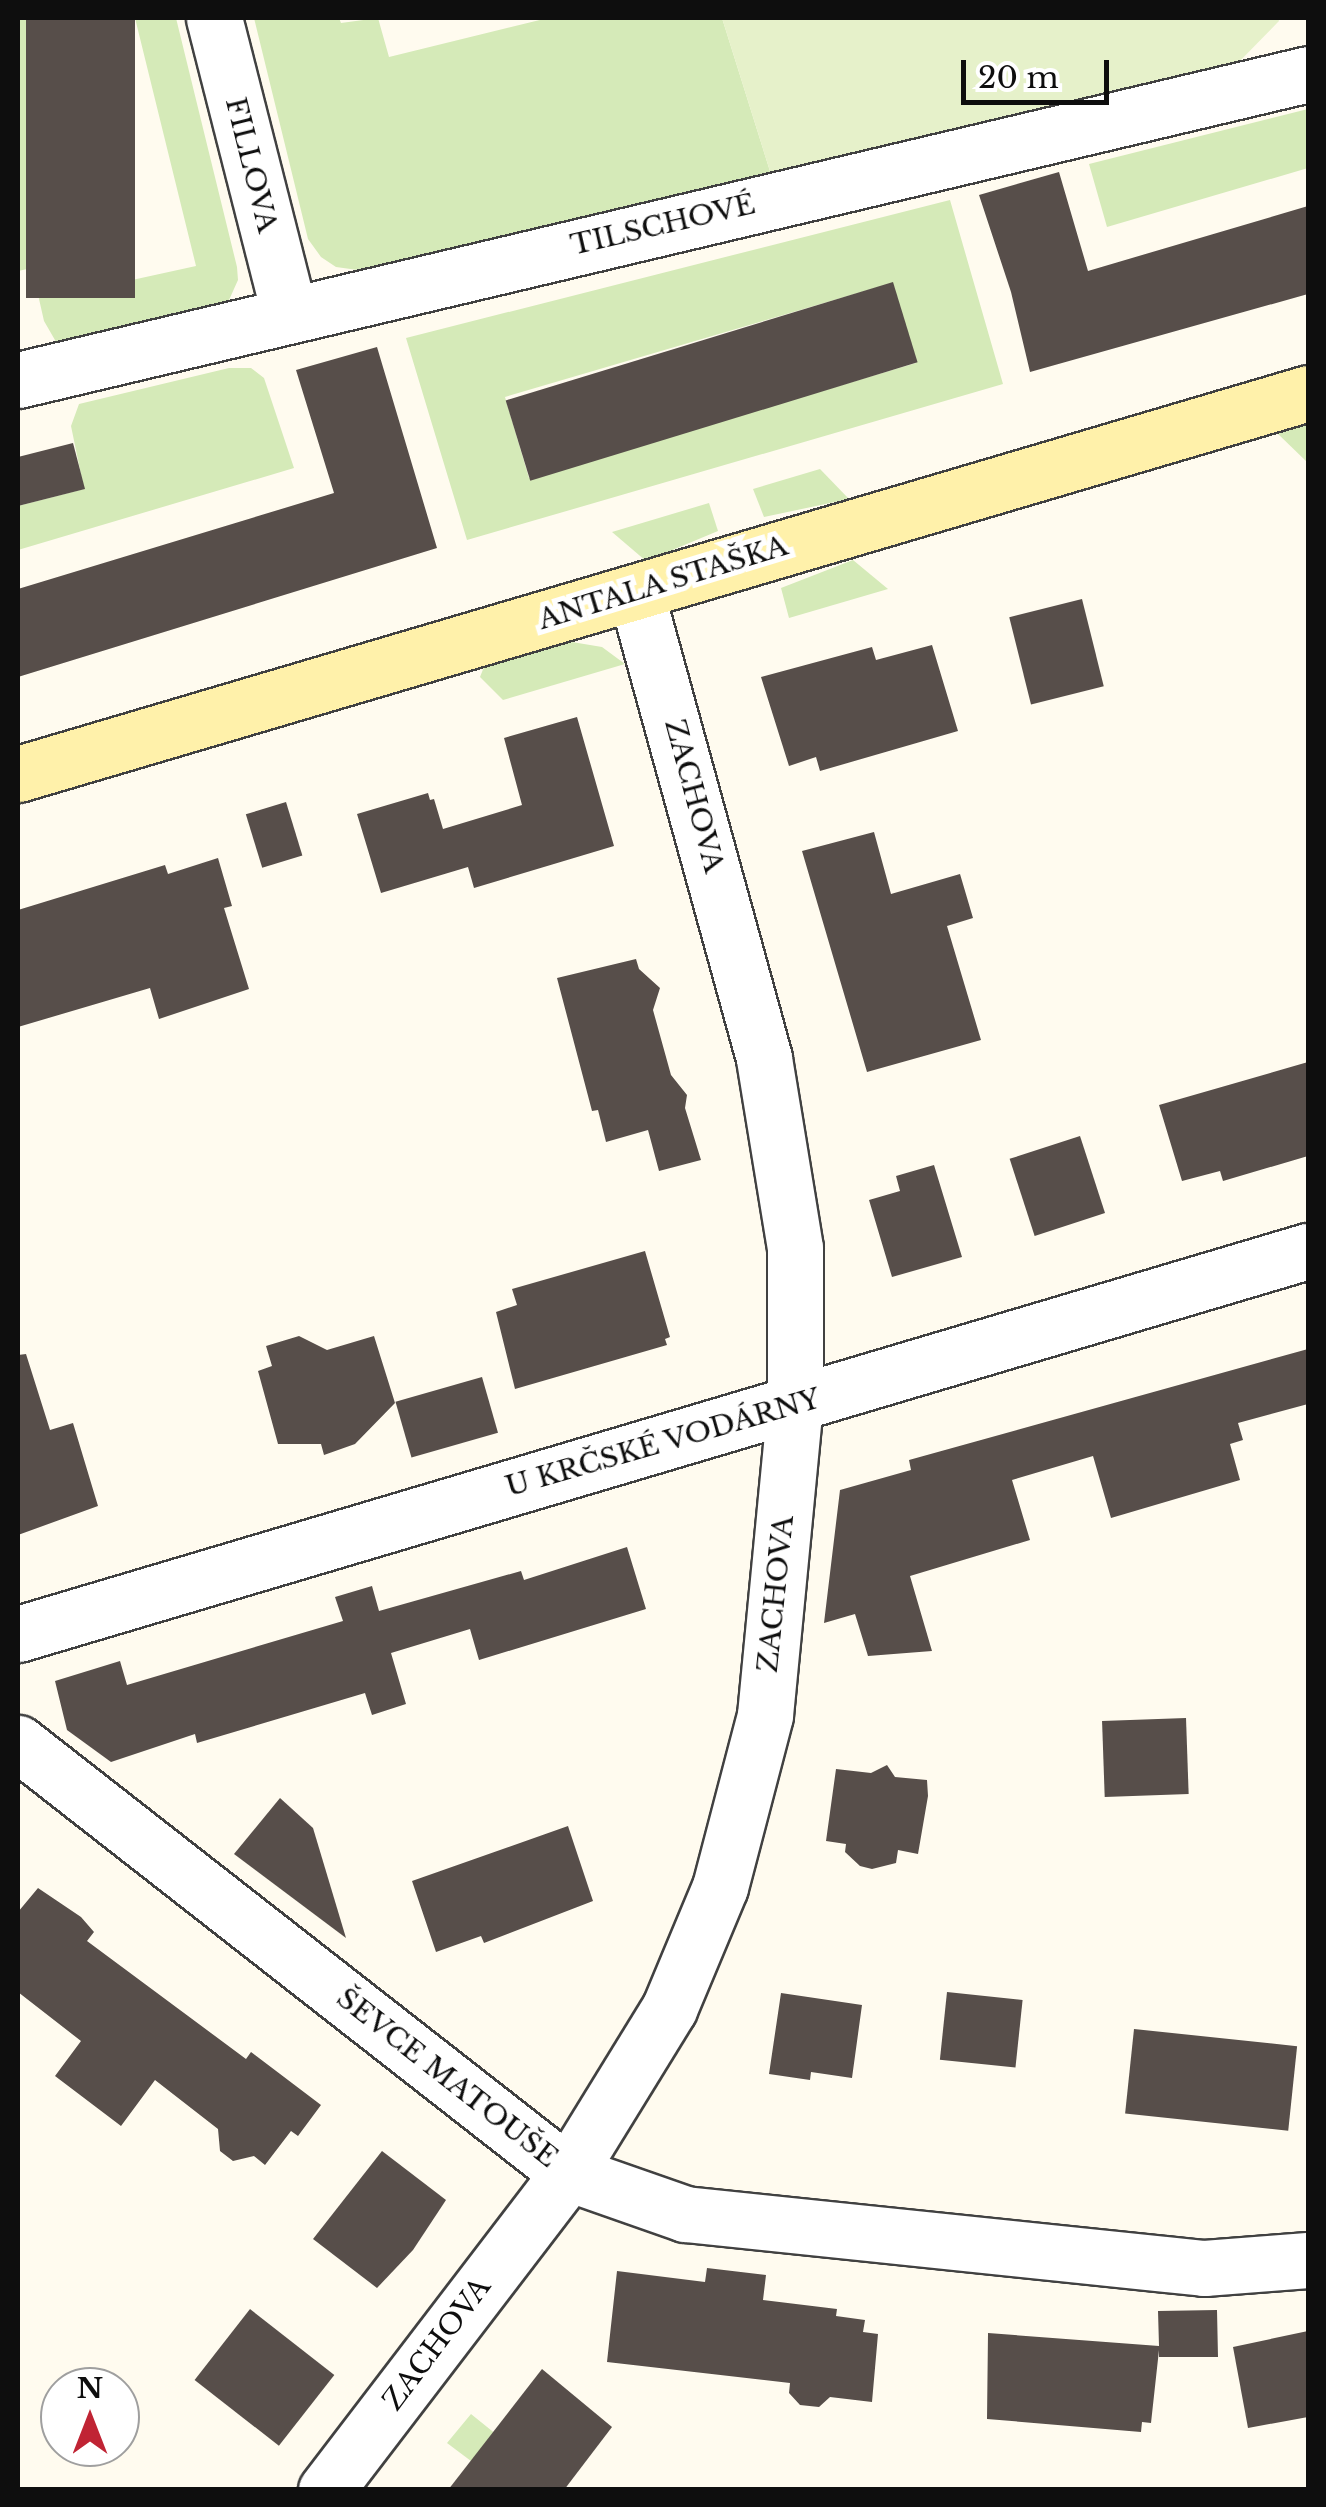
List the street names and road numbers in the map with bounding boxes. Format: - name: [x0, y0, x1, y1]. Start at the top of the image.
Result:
- street label: FILLOVA: [218, 94, 284, 236]
- street label: TILSCHOVÉ: [567, 187, 759, 263]
- street label: ANTALA STAŠKA: [534, 529, 792, 637]
- street label: ZACHOVA: [657, 716, 731, 876]
- street label: U KRČSKÉ VODÁRNY: [501, 1382, 825, 1504]
- street label: ZACHOVA: [751, 1514, 801, 1674]
- street label: ŠEVCE MATOUŠE: [330, 1981, 564, 2175]
- street label: ZACHOVA: [376, 2271, 498, 2417]

